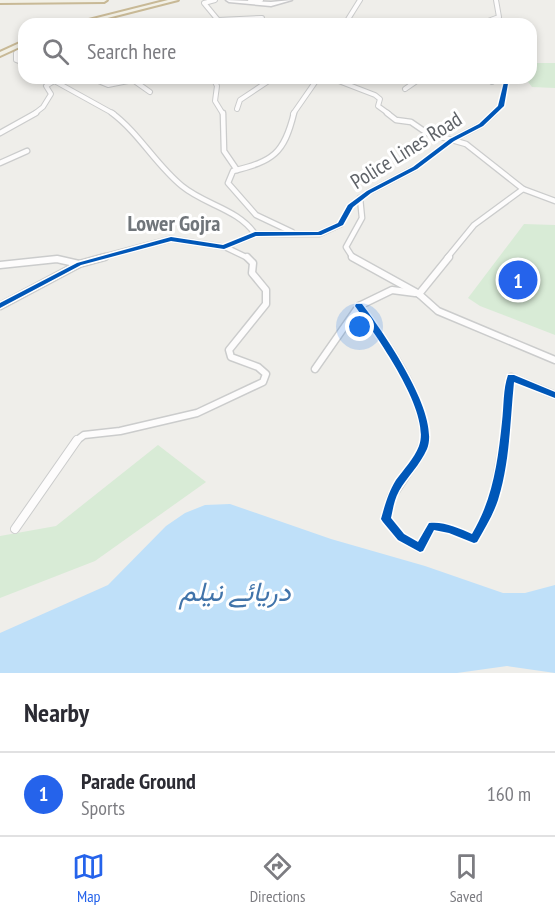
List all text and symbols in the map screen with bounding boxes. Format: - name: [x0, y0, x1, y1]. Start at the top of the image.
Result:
- search box: [18, 18, 537, 84]
- icon: search: [39, 35, 72, 68]
- text: Search here: [87, 37, 176, 65]
- street label: Police Lines Road: [345, 105, 467, 195]
- district label: Lower Gojra: [128, 209, 220, 237]
- pin: 1: [498, 258, 538, 302]
- your location: [345, 312, 374, 341]
- water label: دریائے نیلم: [178, 574, 292, 610]
- text: Nearby: [24, 696, 89, 729]
- text: Parade Ground: [81, 767, 196, 795]
- text: 1: [39, 781, 48, 807]
- text: 160 m: [487, 781, 531, 807]
- text: Sports: [81, 795, 125, 821]
- tab: Map: [72, 850, 105, 906]
- tab: Directions: [250, 850, 305, 906]
- tab: Saved: [450, 850, 483, 906]

